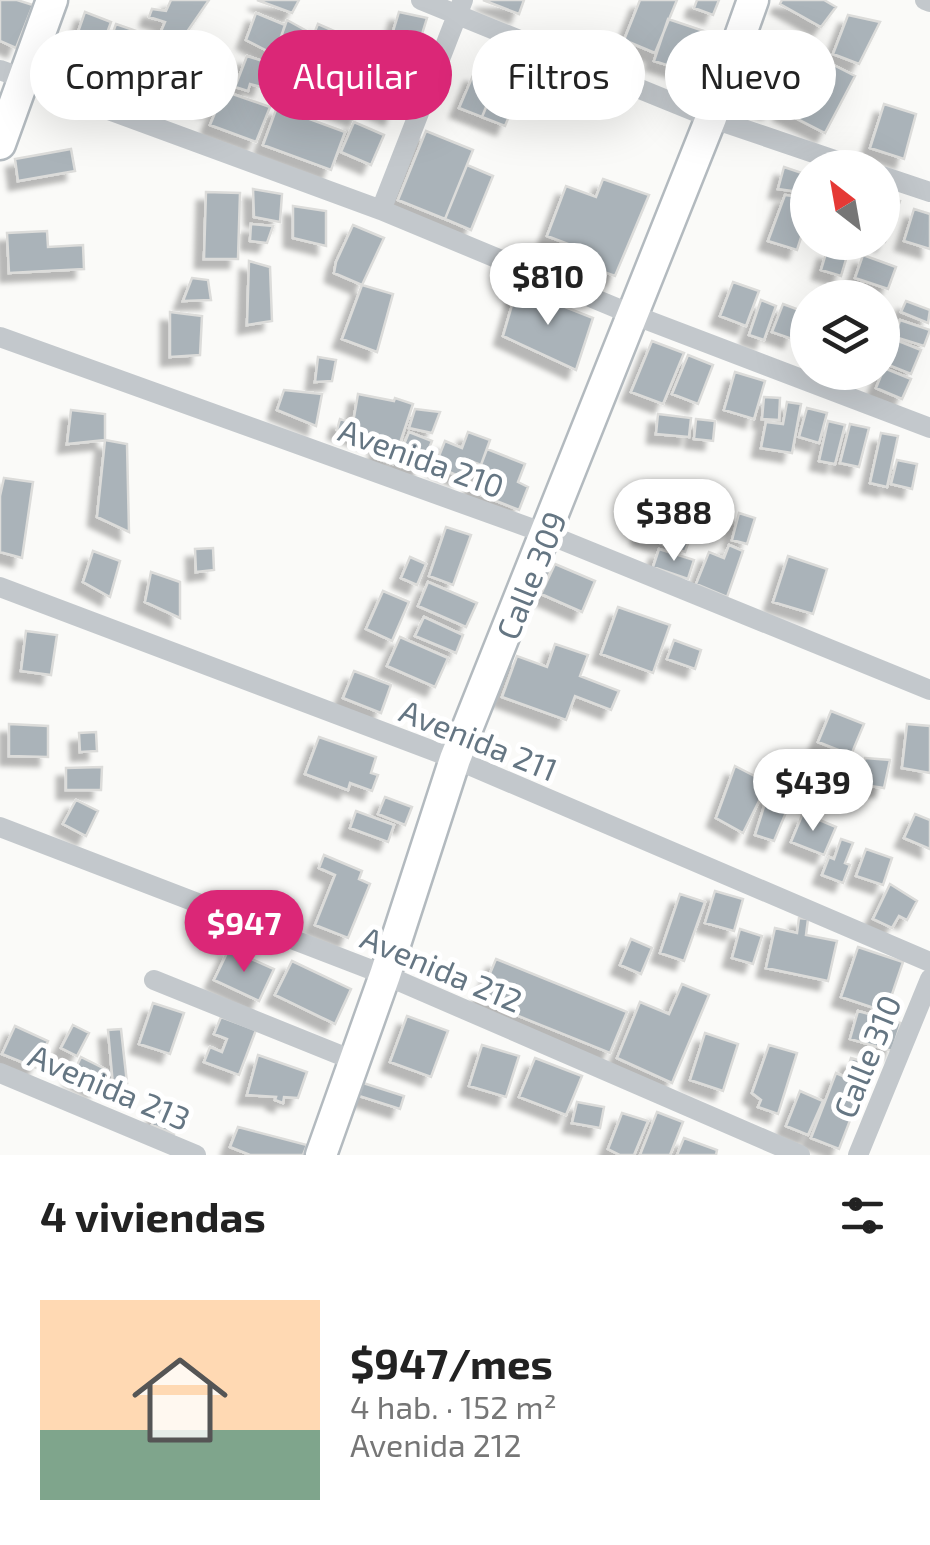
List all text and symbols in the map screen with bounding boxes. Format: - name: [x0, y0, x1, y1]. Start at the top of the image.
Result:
- chip: Comprar: [30, 30, 238, 120]
- chip: Alquilar: [258, 30, 452, 120]
- chip: Filtros: [472, 30, 645, 120]
- chip: Nuevo: [665, 30, 836, 120]
- north arrow: [790, 150, 900, 260]
- map controls: [790, 150, 900, 390]
- pin: $810: [489, 243, 607, 328]
- text: $810: [512, 256, 584, 294]
- button: layers: [790, 280, 900, 390]
- street label: Avenida 210: [334, 410, 510, 504]
- pin: $388: [615, 479, 733, 564]
- text: $388: [636, 492, 712, 530]
- street label: Calle 309: [487, 506, 573, 644]
- street label: Avenida 211: [395, 690, 563, 788]
- pin: $439: [754, 749, 872, 834]
- text: $439: [775, 762, 851, 800]
- pin: $947: [185, 890, 303, 975]
- text: $947: [207, 903, 281, 941]
- street label: Avenida 212: [356, 917, 528, 1019]
- street label: Calle 310: [824, 989, 908, 1123]
- street label: Avenida 213: [24, 1035, 196, 1137]
- icon: filters: [835, 1188, 890, 1243]
- text: 4 viviendas: [40, 1190, 266, 1240]
- text: $947/mes: [350, 1337, 553, 1387]
- icon: home: [120, 1340, 240, 1460]
- text: 4 hab. · 152 m²: [350, 1387, 557, 1425]
- text: Avenida 212: [350, 1425, 522, 1463]

